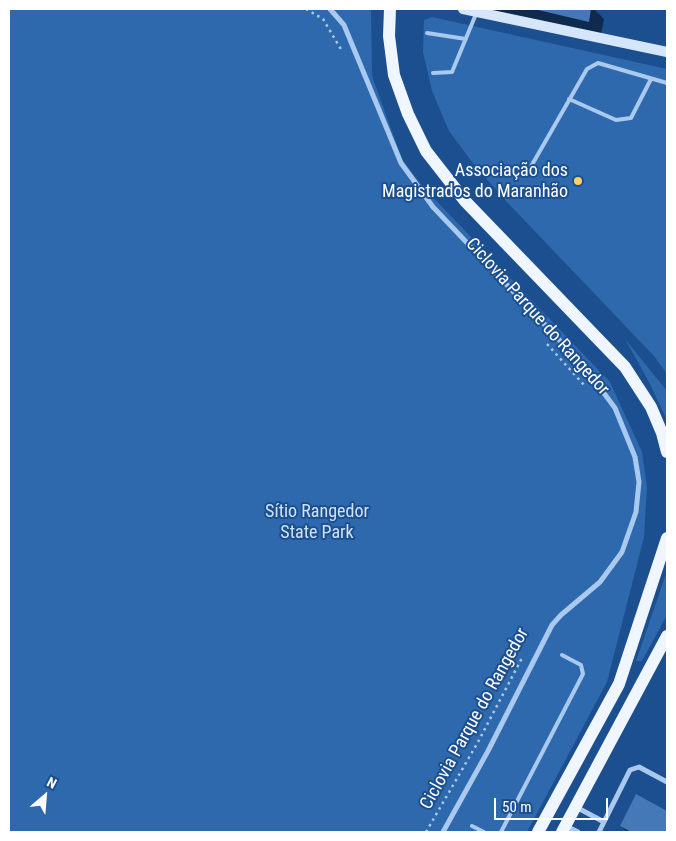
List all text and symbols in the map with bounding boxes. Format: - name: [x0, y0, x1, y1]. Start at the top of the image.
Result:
- place label: Associação dos Magistrados do Maranhão: [382, 160, 568, 202]
- marker: Associação dos Magistrados do Maranhão: [572, 175, 584, 187]
- street label: Ciclovia Parque do Rangedor: [461, 234, 613, 400]
- park label: Sítio Rangedor State Park: [265, 501, 369, 544]
- street label: Ciclovia Parque do Rangedor: [416, 625, 534, 813]
- north arrow: [20, 771, 70, 821]
- text: N: [44, 774, 59, 792]
- scale bar: [496, 788, 610, 820]
- text: 50 m: [502, 798, 532, 816]

